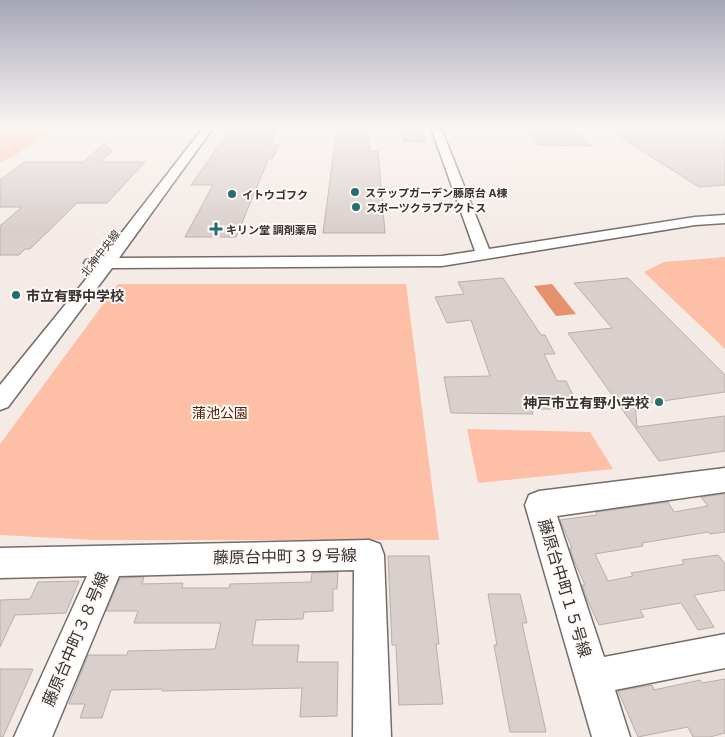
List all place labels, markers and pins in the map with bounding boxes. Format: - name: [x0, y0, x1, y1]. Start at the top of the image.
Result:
- place label: ステップガーデン藤原台 A棟: [365, 185, 507, 200]
- marker: ステップガーデン藤原台 A棟: [349, 186, 361, 198]
- place label: イトウゴフク: [242, 187, 308, 202]
- marker: イトウゴフク: [226, 188, 238, 200]
- place label: スポーツクラブアクトス: [366, 200, 486, 215]
- marker: スポーツクラブアクトス: [350, 201, 362, 213]
- place label: キリン堂 調剤薬局: [226, 222, 317, 237]
- marker: キリン堂 調剤薬局: [210, 223, 222, 235]
- place label: 市立有野中学校: [26, 286, 124, 305]
- marker: 市立有野中学校: [10, 289, 22, 301]
- place label: 神戸市立有野小学校: [523, 393, 649, 412]
- marker: 神戸市立有野小学校: [653, 396, 665, 408]

